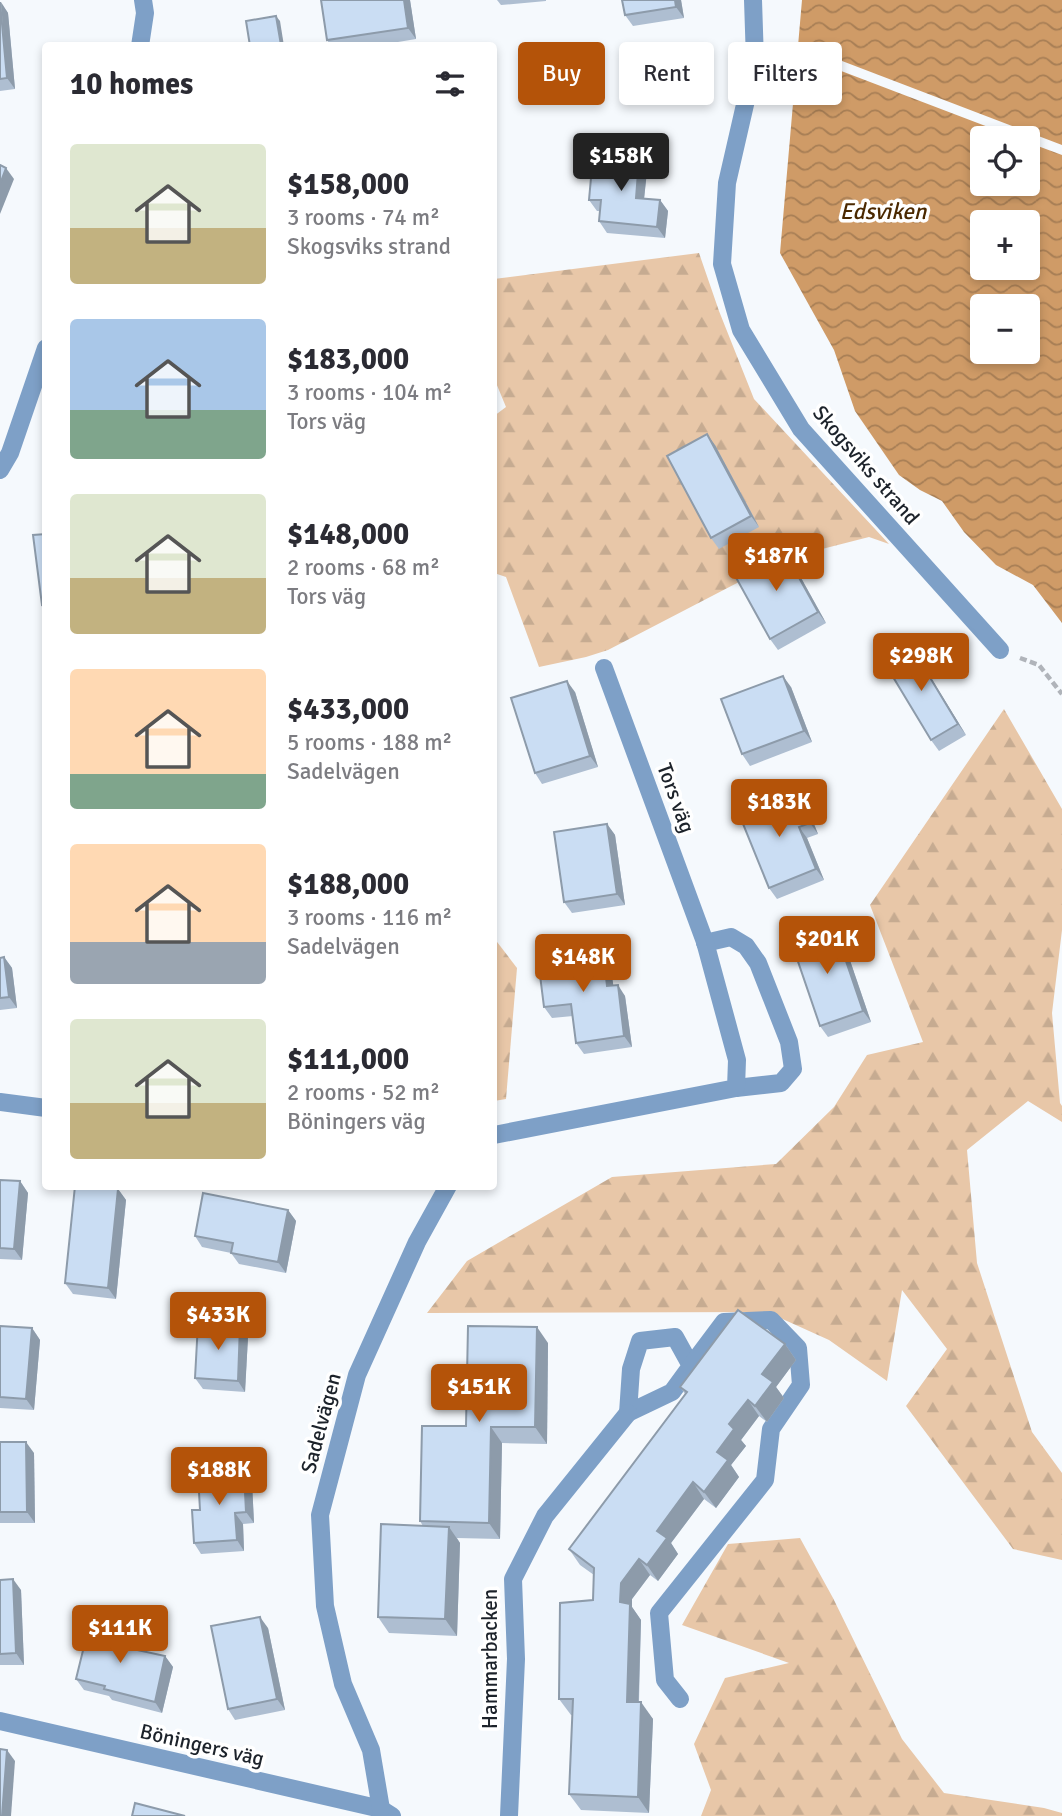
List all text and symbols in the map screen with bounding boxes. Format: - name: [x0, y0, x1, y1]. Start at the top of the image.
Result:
- chip: Buy: [518, 42, 605, 105]
- chip: Rent: [619, 42, 714, 105]
- chip: Filters: [728, 42, 842, 105]
- icon: filters: [431, 65, 469, 103]
- text: 10 homes: [70, 66, 193, 103]
- map controls: [970, 126, 1040, 364]
- button: locate: [970, 126, 1040, 196]
- pin: $158K: [572, 134, 670, 193]
- text: $158K: [589, 141, 653, 170]
- text: $158,000: [287, 166, 409, 203]
- icon: home: [126, 172, 210, 256]
- water label: Edsviken: [840, 197, 928, 226]
- text: 3 rooms · 74 m²: [287, 203, 440, 232]
- button: +: [970, 210, 1040, 280]
- text: Skogsviks strand: [287, 232, 451, 261]
- button: −: [970, 294, 1040, 364]
- text: $183,000: [287, 341, 409, 378]
- icon: home: [126, 347, 210, 431]
- text: 3 rooms · 104 m²: [287, 378, 452, 407]
- street label: Skogsviks strand: [807, 400, 925, 530]
- text: Tors väg: [287, 407, 366, 436]
- text: $148,000: [287, 516, 409, 553]
- icon: home: [126, 522, 210, 606]
- pin: $187K: [727, 534, 825, 593]
- text: $187K: [744, 541, 808, 570]
- text: 2 rooms · 68 m²: [287, 553, 440, 582]
- text: Tors väg: [287, 582, 366, 611]
- pin: $298K: [872, 634, 970, 693]
- text: $298K: [889, 641, 953, 670]
- text: $433,000: [287, 691, 409, 728]
- icon: home: [126, 697, 210, 781]
- text: 5 rooms · 188 m²: [287, 728, 452, 757]
- text: Sadelvägen: [287, 757, 400, 786]
- street label: Tors väg: [651, 760, 701, 836]
- pin: $183K: [730, 780, 828, 839]
- text: $183K: [747, 787, 811, 816]
- text: $188,000: [287, 866, 409, 903]
- icon: home: [126, 872, 210, 956]
- text: 3 rooms · 116 m²: [287, 903, 452, 932]
- pin: $201K: [778, 916, 876, 976]
- text: $201K: [795, 924, 859, 953]
- text: Sadelvägen: [287, 932, 400, 961]
- pin: $148K: [534, 934, 632, 994]
- text: $148K: [551, 942, 615, 971]
- text: $111,000: [287, 1041, 409, 1078]
- icon: home: [126, 1047, 210, 1131]
- text: 2 rooms · 52 m²: [287, 1078, 440, 1107]
- text: Böningers väg: [287, 1107, 426, 1136]
- pin: $433K: [169, 1292, 267, 1352]
- text: $433K: [186, 1300, 250, 1329]
- pin: $151K: [430, 1364, 528, 1424]
- street label: Sadelvägen: [295, 1370, 347, 1476]
- text: $151K: [447, 1372, 511, 1401]
- pin: $188K: [170, 1448, 268, 1507]
- text: $188K: [187, 1455, 251, 1484]
- street label: Hammarbacken: [477, 1589, 503, 1729]
- pin: $111K: [71, 1606, 169, 1665]
- text: $111K: [88, 1613, 152, 1642]
- street label: Böningers väg: [137, 1718, 267, 1772]

